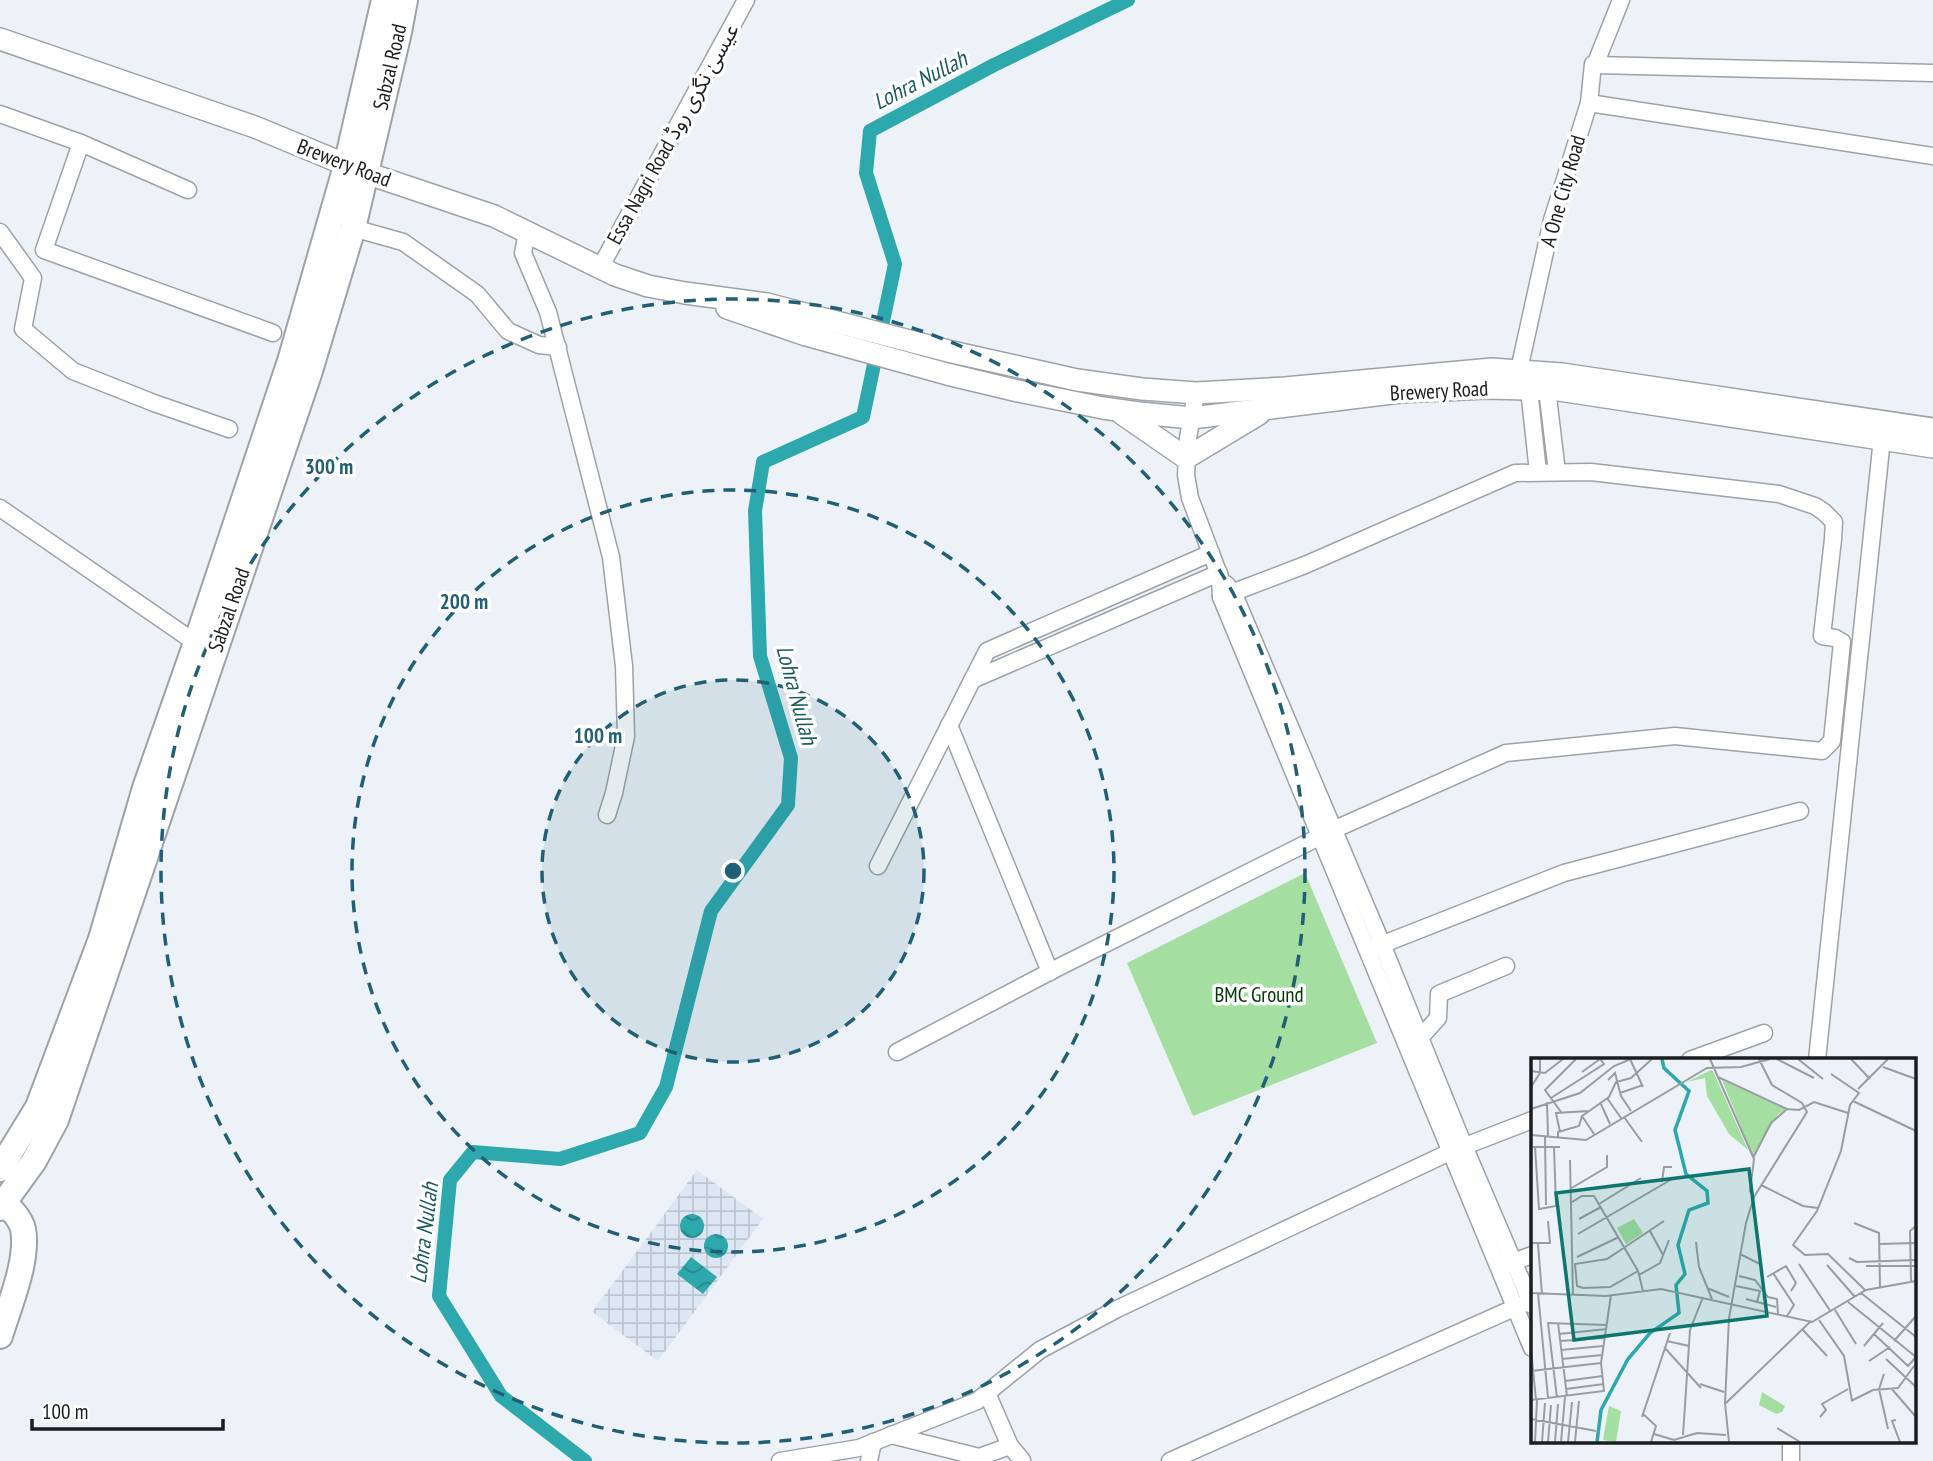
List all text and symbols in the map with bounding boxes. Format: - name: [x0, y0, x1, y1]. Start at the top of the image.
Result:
- street label: Essa Nagri Road عیسیٰ نگری روڈ: [601, 19, 745, 249]
- street label: Sabzal Road: [367, 21, 412, 112]
- water label: Lohra Nullah: [868, 43, 973, 115]
- street label: Brewery Road: [293, 132, 395, 193]
- street label: A One City Road: [1534, 132, 1591, 250]
- street label: Brewery Road: [1389, 374, 1489, 407]
- text: 300 m: [305, 453, 353, 480]
- street label: Sabzal Road: [202, 564, 256, 656]
- text: 200 m: [440, 588, 488, 615]
- water label: Lohra Nullah: [770, 642, 825, 749]
- text: 100 m: [574, 722, 622, 749]
- centre of rings: [721, 859, 745, 883]
- park label: BMC Ground: [1214, 981, 1304, 1008]
- inset map: [1531, 1058, 1916, 1444]
- water label: Lohra Nullah: [403, 1179, 444, 1285]
- scale bar: [32, 1388, 222, 1432]
- text: 100 m: [42, 1398, 88, 1425]

